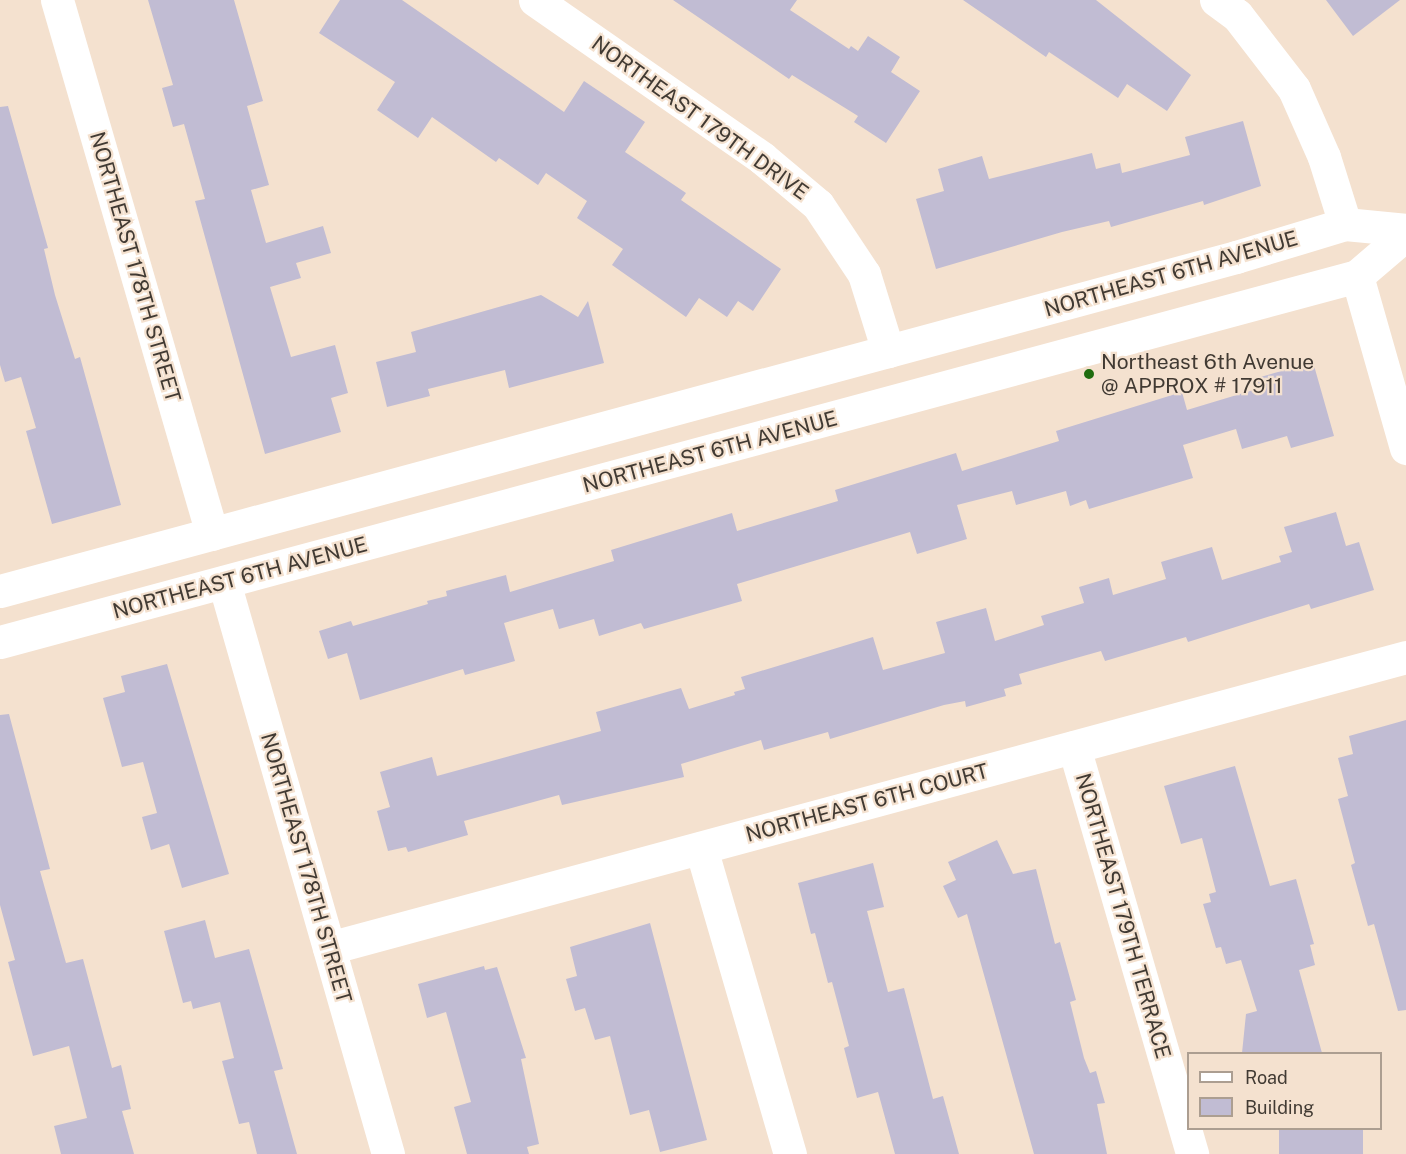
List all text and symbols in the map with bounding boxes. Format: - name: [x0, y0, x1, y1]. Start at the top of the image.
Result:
- street label: NORTHEAST 179TH DRIVE: [587, 31, 813, 205]
- street label: NORTHEAST 178TH STREET: [84, 129, 186, 405]
- street label: NORTHEAST 6TH AVENUE: [1041, 226, 1301, 322]
- place label: Northeast 6th Avenue @ APPROX # 17911: [1101, 349, 1314, 399]
- marker: Northeast 6th Avenue @ APPROX # 17911: [1082, 367, 1096, 381]
- street label: NORTHEAST 6TH AVENUE: [580, 406, 840, 498]
- street label: NORTHEAST 6TH AVENUE: [110, 532, 370, 624]
- street label: NORTHEAST 178TH STREET: [255, 730, 357, 1006]
- street label: NORTHEAST 6TH COURT: [743, 758, 991, 848]
- street label: NORTHEAST 179TH TERRACE: [1070, 770, 1176, 1062]
- legend: [1187, 1052, 1382, 1130]
- text: Road: [1245, 1067, 1288, 1088]
- text: Building: [1245, 1097, 1314, 1118]

